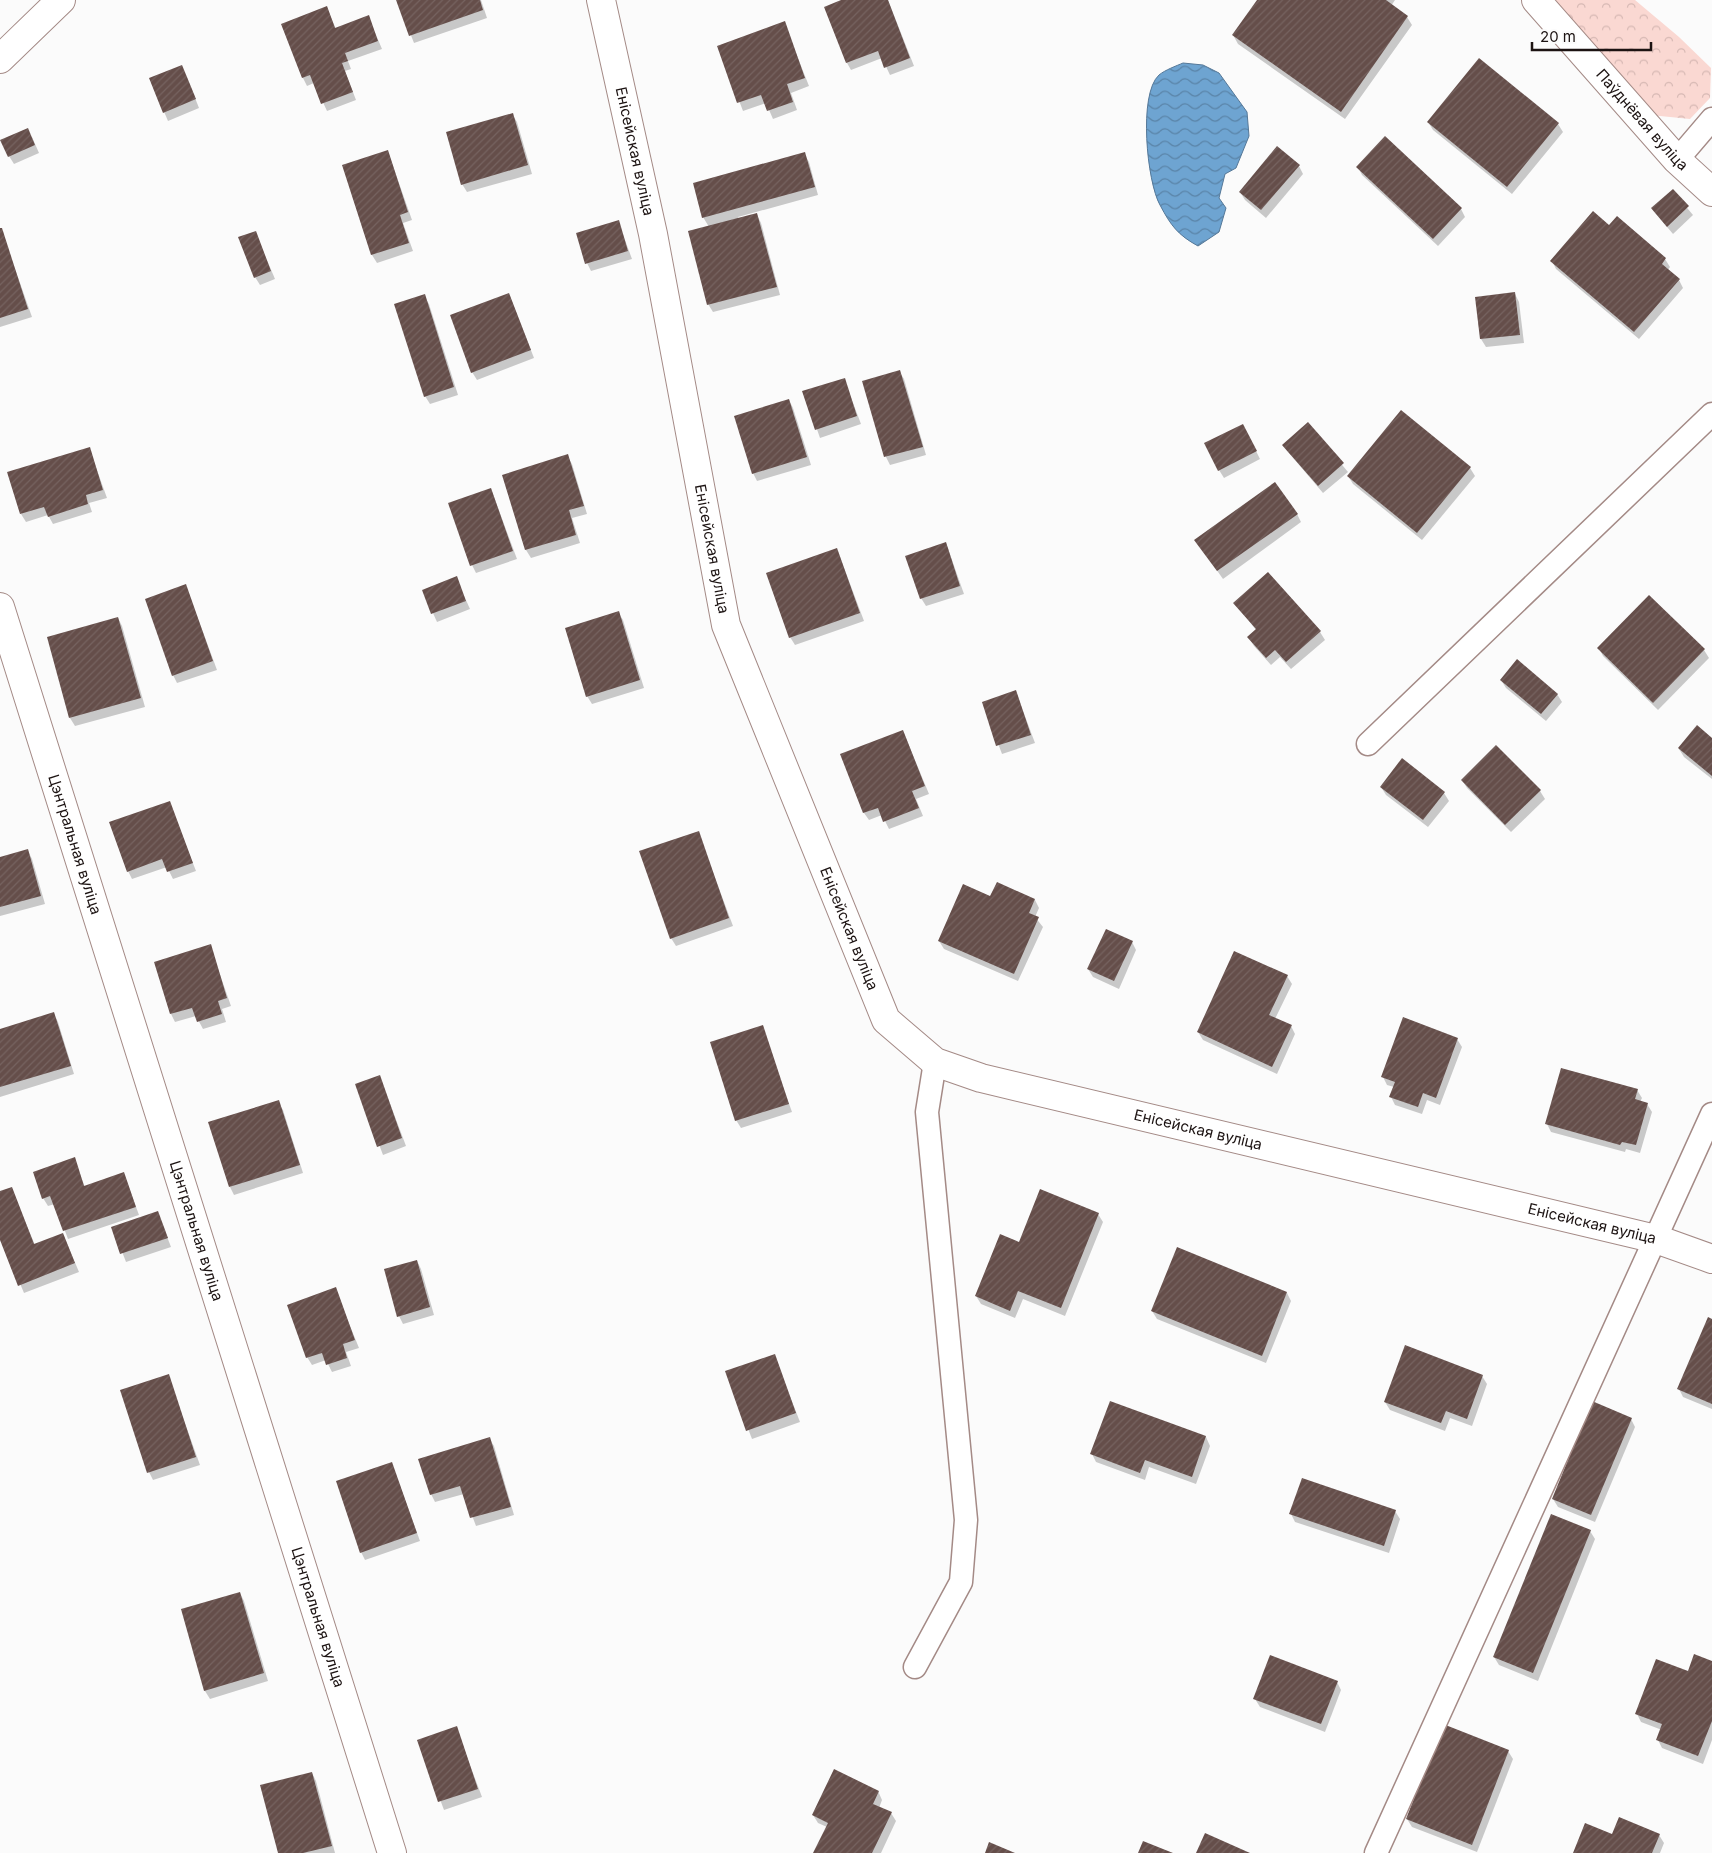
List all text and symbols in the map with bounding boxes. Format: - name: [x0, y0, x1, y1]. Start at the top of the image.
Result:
- scale bar: [1532, 20, 1651, 52]
- text: 20 m: [1540, 27, 1576, 46]
- street label: Паўднёвая вуліца: [1592, 65, 1692, 174]
- street label: Енісейская вуліца: [612, 85, 659, 217]
- street label: Енісейская вуліца: [691, 482, 734, 615]
- street label: Цэнтральная вуліца: [44, 772, 106, 917]
- street label: Енісейская вуліца: [816, 864, 883, 993]
- street label: Енісейская вуліца: [1132, 1105, 1264, 1154]
- street label: Цэнтральная вуліца: [166, 1158, 228, 1303]
- street label: Енісейская вуліца: [1526, 1199, 1658, 1248]
- street label: Цэнтральная вуліца: [287, 1545, 349, 1690]

